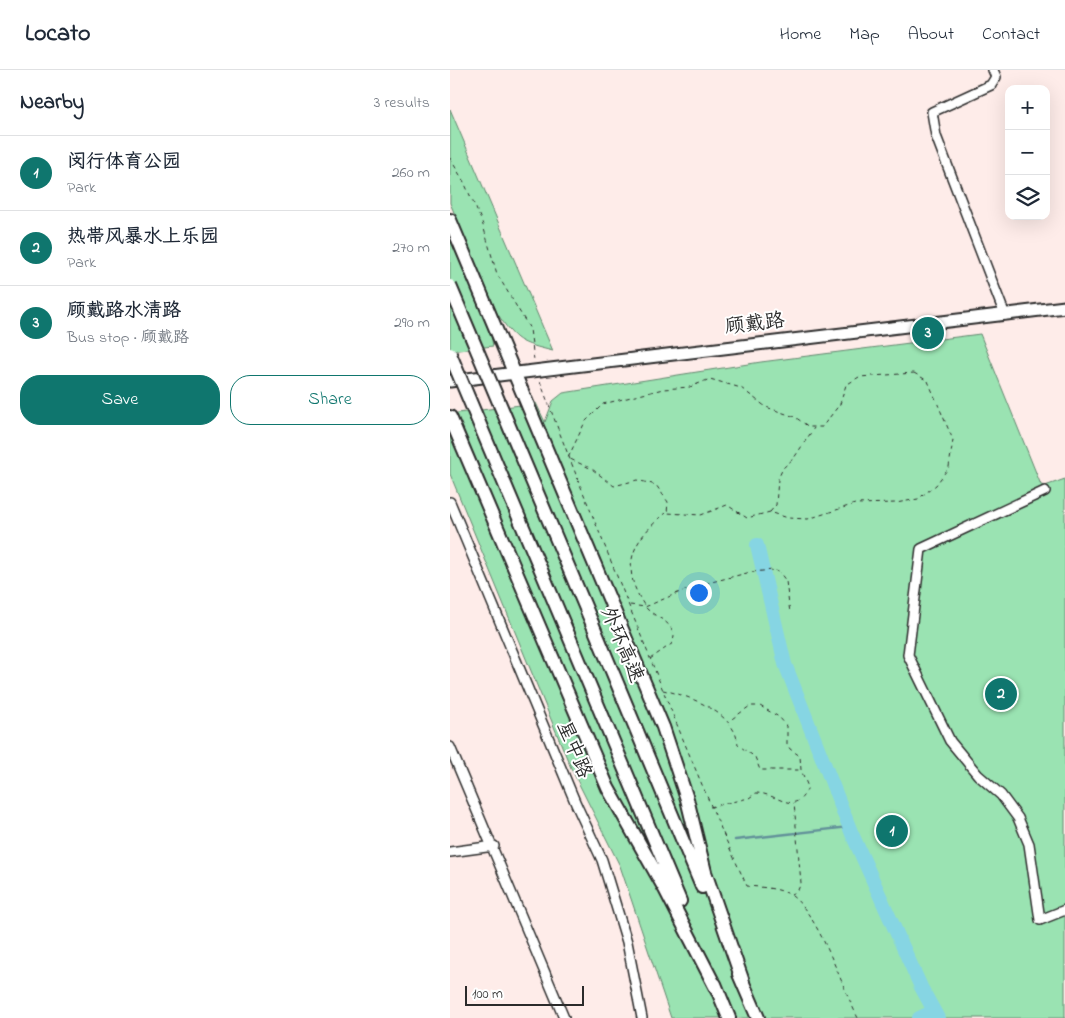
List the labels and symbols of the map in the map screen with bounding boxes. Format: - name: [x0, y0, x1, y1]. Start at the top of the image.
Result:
- street label: 顾戴路: [723, 307, 788, 343]
- pin: 3: [912, 314, 944, 352]
- your location: [686, 580, 712, 606]
- street label: 外环高速: [592, 603, 650, 687]
- pin: 2: [985, 675, 1017, 713]
- street label: 星中路: [548, 717, 598, 784]
- pin: 1: [876, 812, 908, 850]
- scale bar: [465, 983, 584, 1006]

